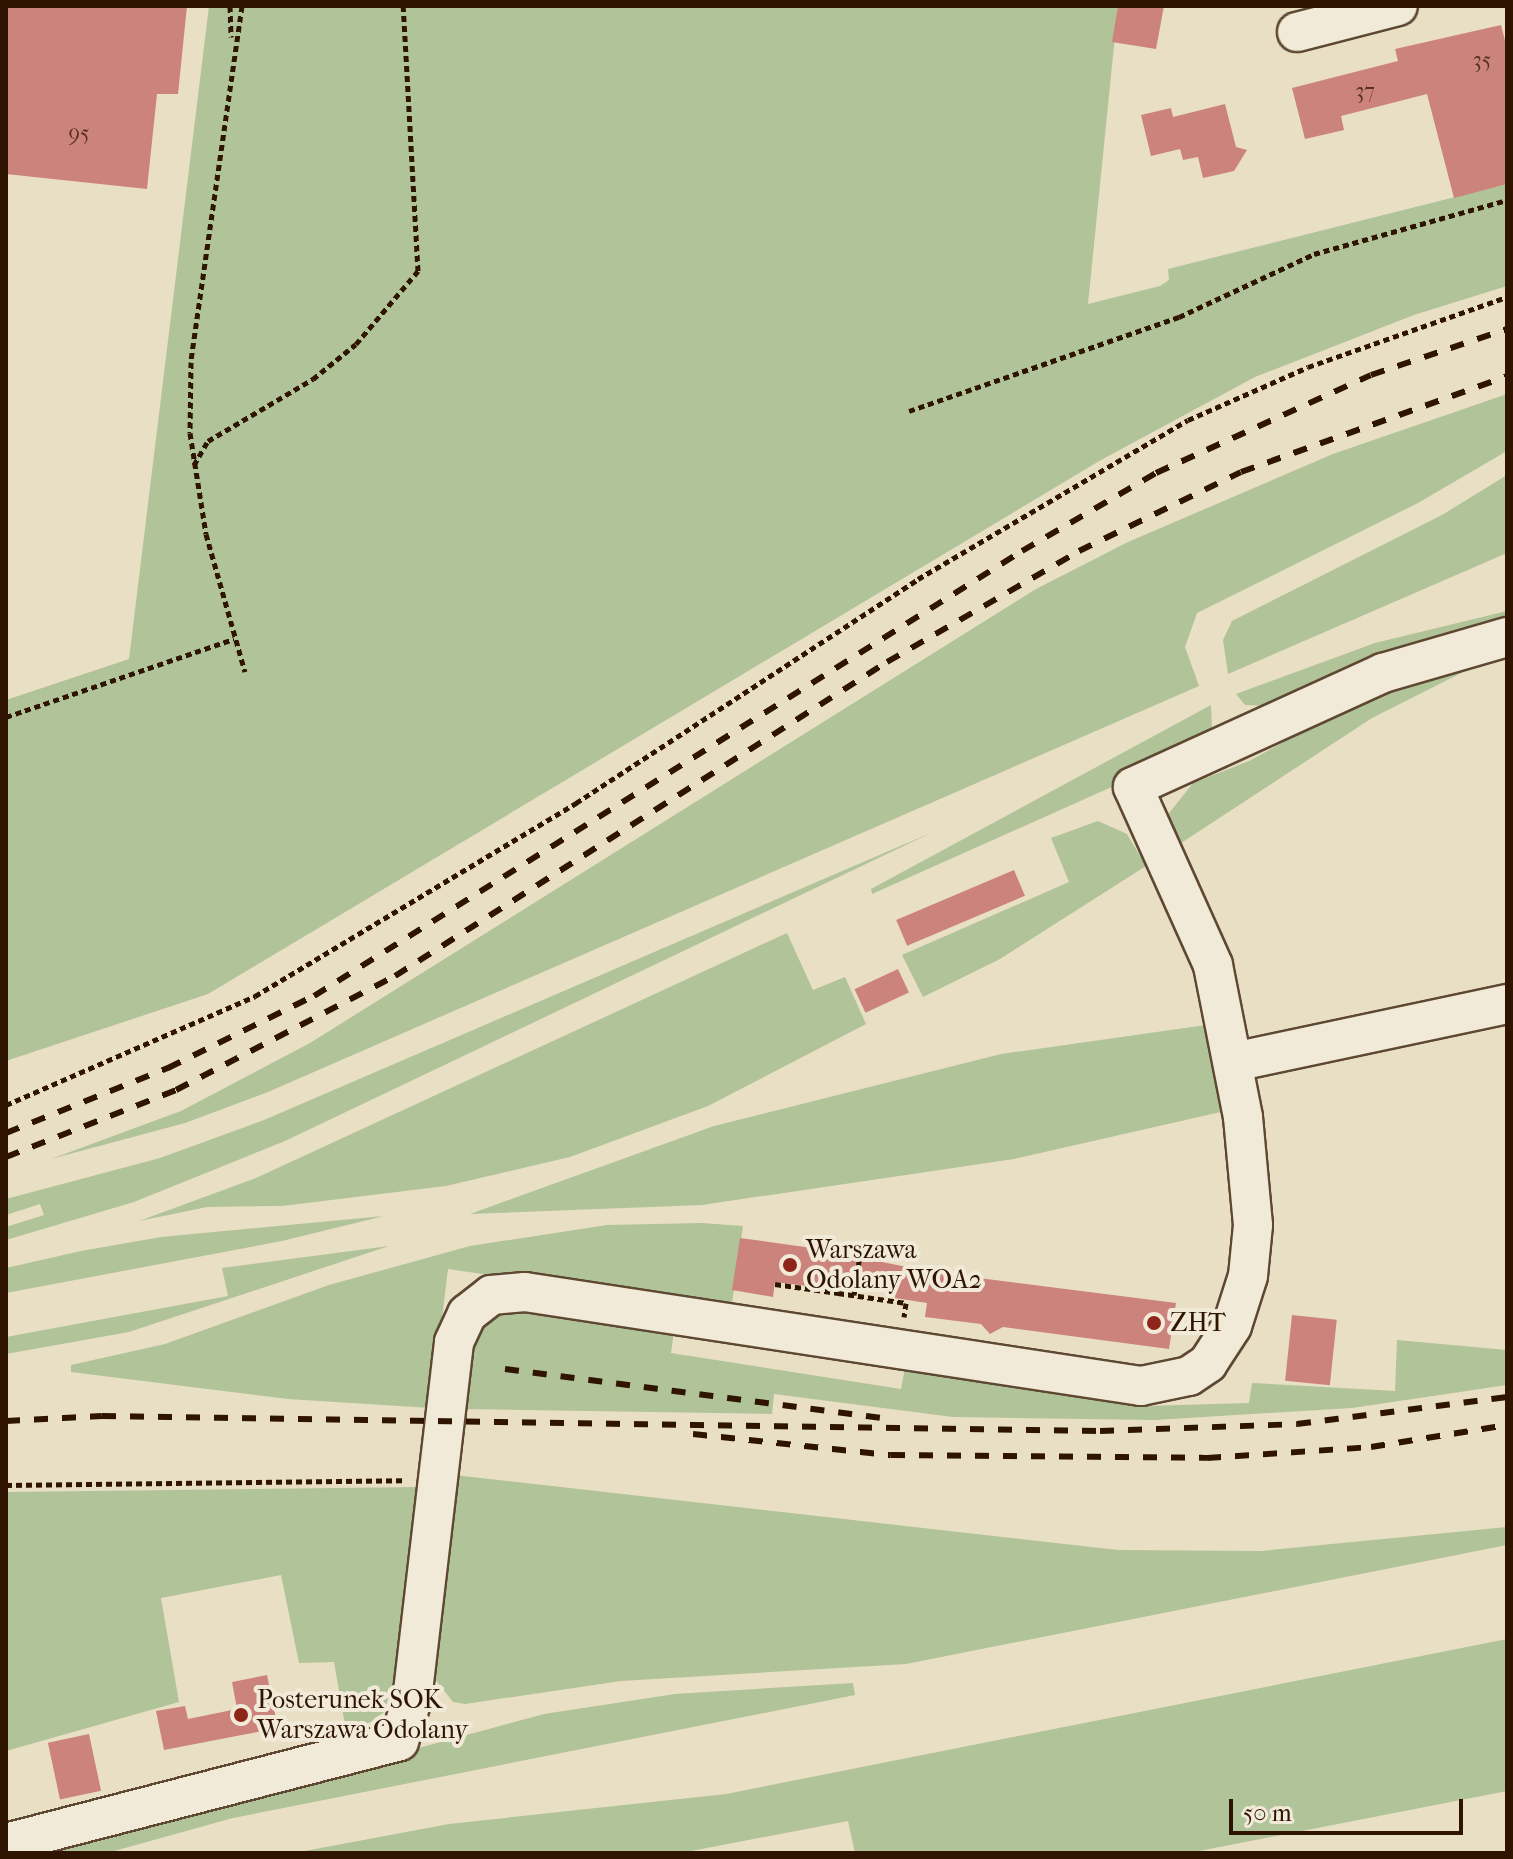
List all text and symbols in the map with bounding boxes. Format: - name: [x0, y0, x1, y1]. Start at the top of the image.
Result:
- house number: 35: [1473, 48, 1491, 74]
- house number: 37: [1355, 79, 1375, 105]
- house number: 95: [68, 121, 90, 147]
- place label: Warszawa Odolany WOA2: [806, 1234, 982, 1296]
- marker: Warszawa Odolany WOA2: [781, 1256, 799, 1274]
- place label: ZHT: [1170, 1307, 1226, 1339]
- marker: ZHT: [1145, 1314, 1163, 1332]
- place label: Posterunek SOK Warszawa Odolany: [257, 1684, 468, 1746]
- marker: Posterunek SOK Warszawa Odolany: [232, 1706, 250, 1724]
- scale bar: [1233, 1783, 1467, 1833]
- text: 50 m: [1243, 1799, 1292, 1827]

